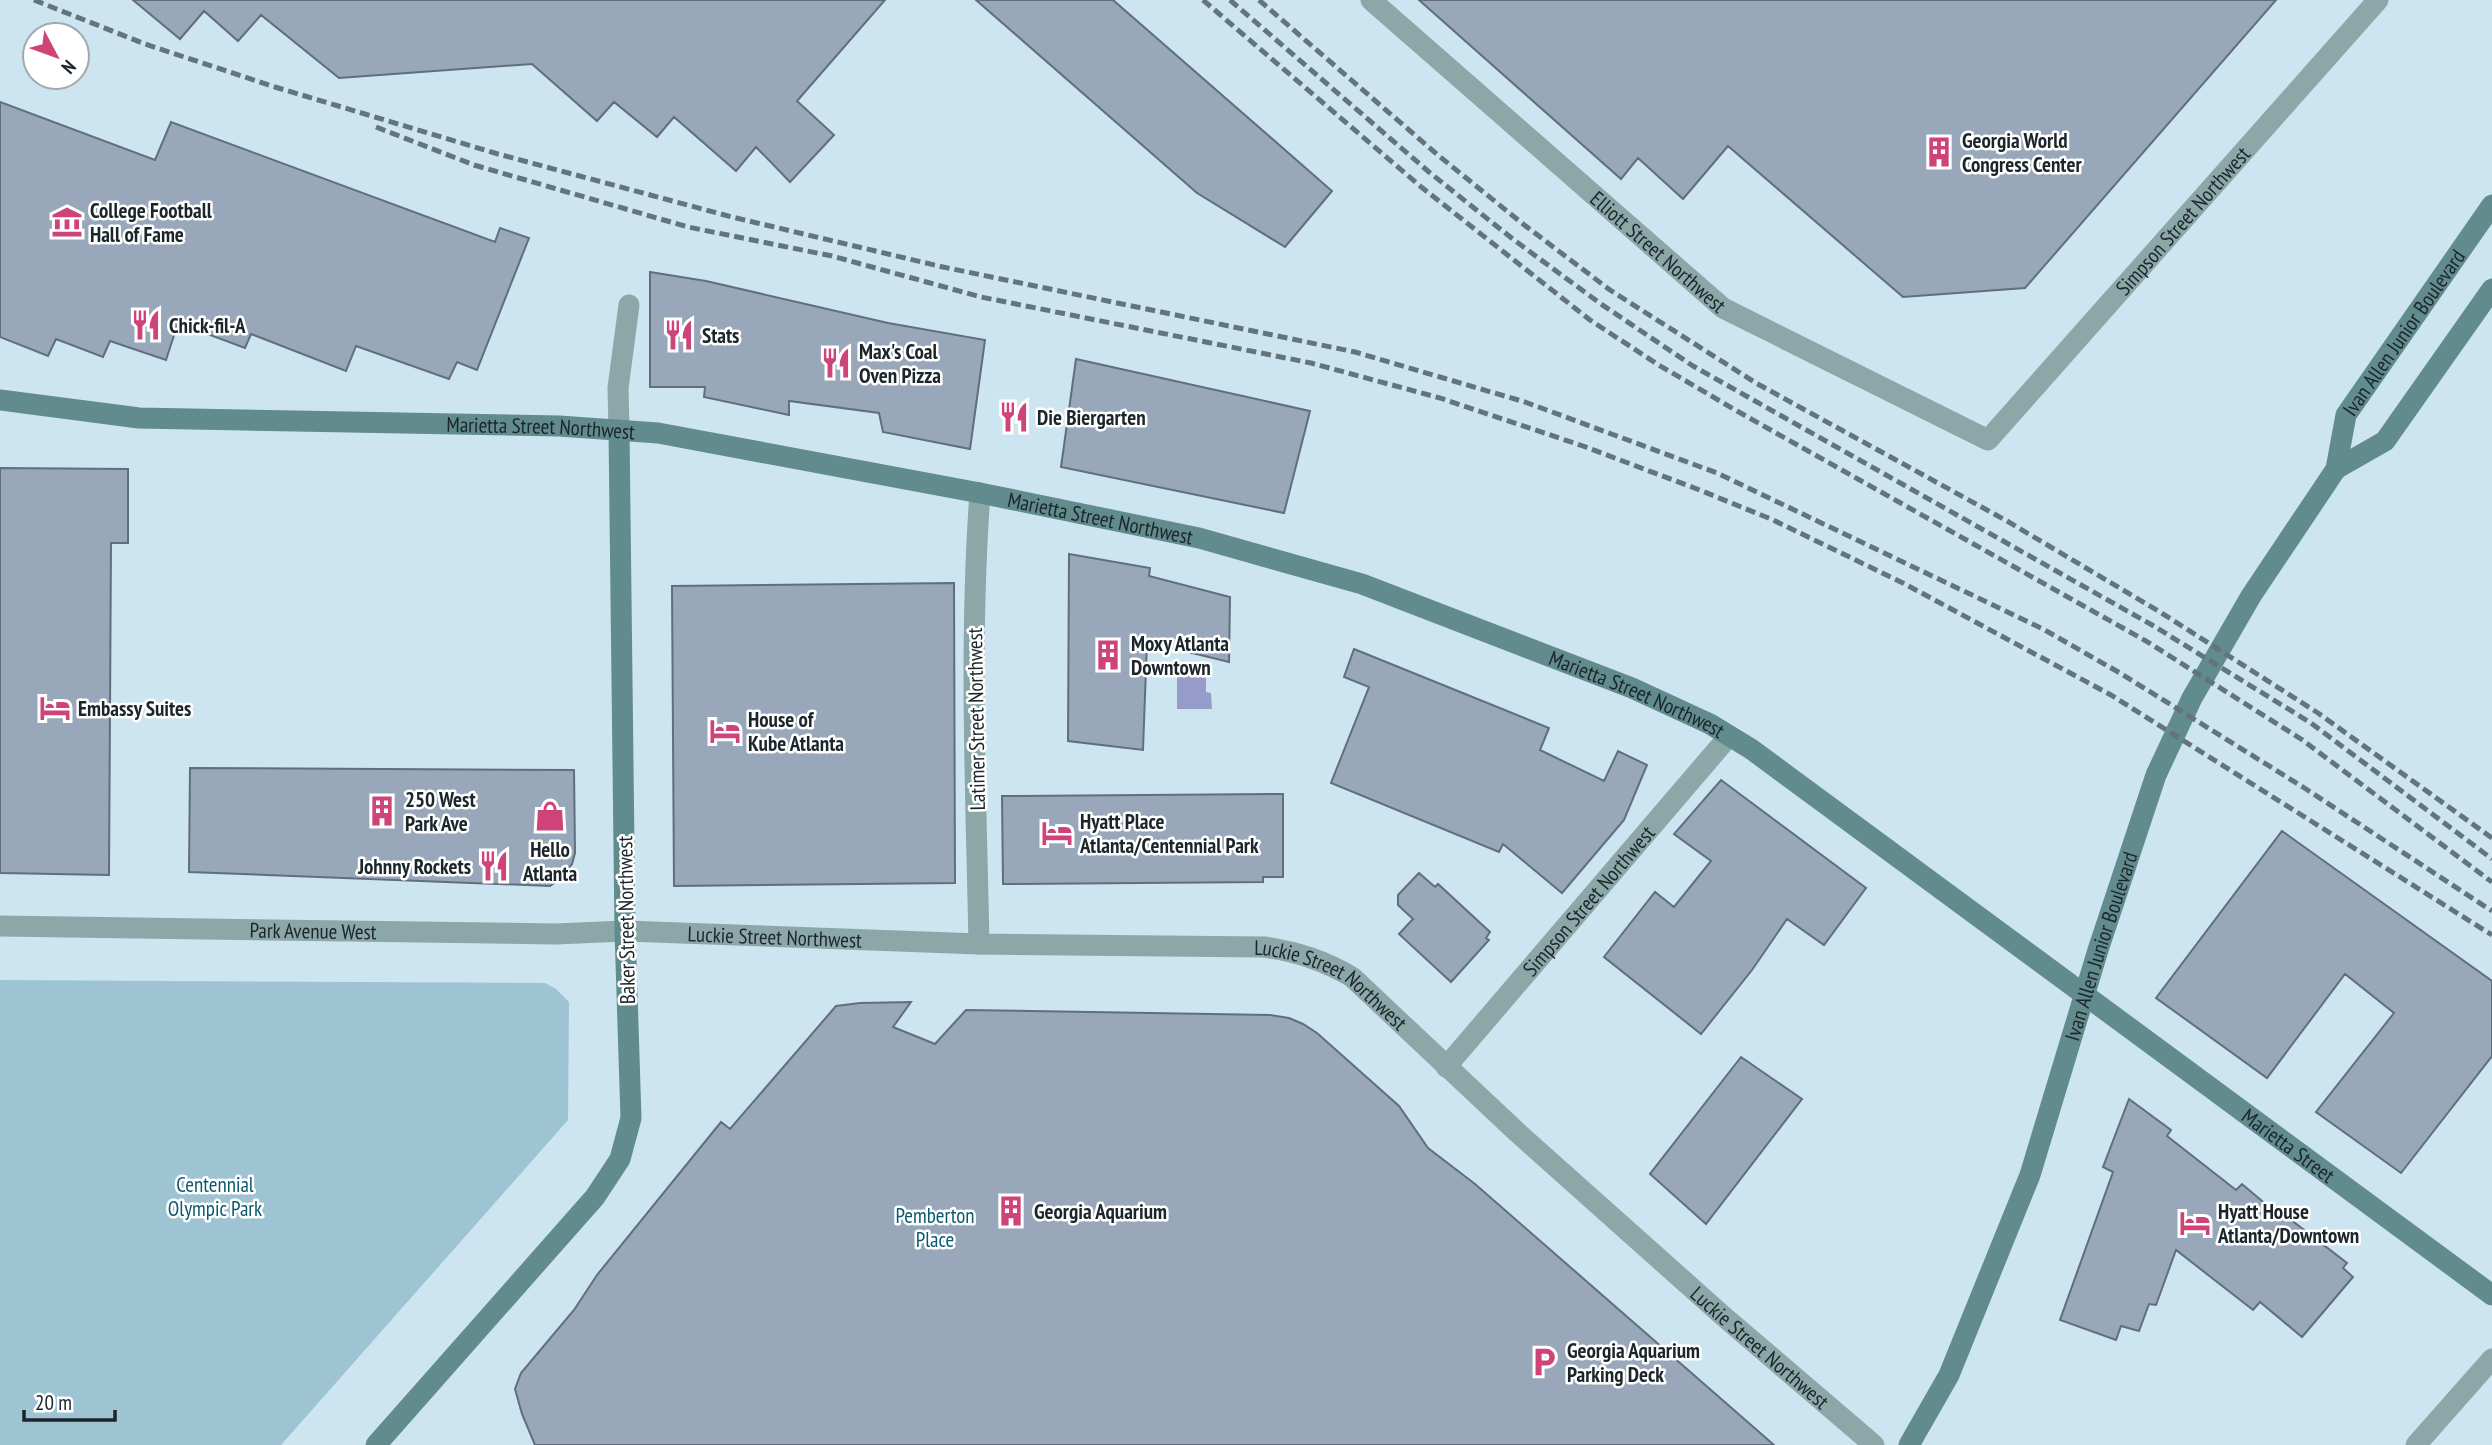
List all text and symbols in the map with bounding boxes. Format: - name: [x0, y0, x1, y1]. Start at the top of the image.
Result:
- north arrow: [21, 21, 91, 91]
- text: N: [56, 55, 81, 79]
- place label: Georgia World Congress Center: [1962, 127, 2082, 178]
- building icon: Georgia World Congress Center: [1922, 135, 1956, 169]
- street label: Simpson Street Northwest: [2109, 140, 2256, 301]
- street label: Elliott Street Northwest: [1585, 185, 1732, 318]
- place label: College Football Hall of Fame: [90, 197, 213, 248]
- museum icon: College Football Hall of Fame: [50, 205, 84, 239]
- street label: Ivan Allen Junior Boulevard: [2336, 244, 2471, 421]
- restaurant icon: Chick-fil-A: [129, 308, 163, 342]
- place label: Chick-fil-A: [169, 312, 246, 339]
- restaurant icon: Stats: [662, 318, 696, 352]
- place label: Stats: [702, 322, 739, 349]
- place label: Max's Coal Oven Pizza: [859, 338, 941, 389]
- restaurant icon: Max's Coal Oven Pizza: [819, 346, 853, 380]
- restaurant icon: Die Biergarten: [997, 400, 1031, 434]
- place label: Die Biergarten: [1037, 404, 1146, 431]
- street label: Marietta Street Northwest: [446, 410, 636, 445]
- street label: Marietta Street Northwest: [1005, 486, 1196, 550]
- street label: Latimer Street Northwest: [961, 627, 991, 811]
- place label: Moxy Atlanta Downtown: [1131, 630, 1229, 681]
- building icon: Moxy Atlanta Downtown: [1091, 638, 1125, 672]
- street label: Marietta Street Northwest: [1545, 644, 1730, 744]
- hotel icon: Embassy Suites: [38, 691, 72, 725]
- place label: Embassy Suites: [78, 695, 191, 722]
- place label: House of Kube Atlanta: [748, 706, 844, 757]
- hotel icon: House of Kube Atlanta: [708, 714, 742, 748]
- place label: 250 West Park Ave: [405, 786, 476, 837]
- building icon: 250 West Park Ave: [365, 794, 399, 828]
- shop icon: Hello Atlanta: [533, 799, 567, 833]
- place label: Hyatt Place Atlanta/Centennial Park: [1079, 808, 1259, 859]
- hotel icon: Hyatt Place Atlanta/Centennial Park: [1040, 816, 1074, 850]
- street label: Simpson Street Northwest: [1516, 820, 1660, 981]
- street label: Baker Street Northwest: [611, 835, 641, 1004]
- place label: Hello Atlanta: [522, 836, 577, 887]
- street label: Ivan Allen Junior Boulevard: [2058, 848, 2143, 1044]
- restaurant icon: Johnny Rockets: [477, 849, 511, 883]
- place label: Johnny Rockets: [357, 853, 471, 880]
- street label: Park Avenue West: [249, 916, 377, 945]
- street label: Luckie Street Northwest: [687, 920, 863, 953]
- street label: Luckie Street Northwest: [1254, 933, 1413, 1036]
- street label: Marietta Street: [2237, 1102, 2341, 1188]
- park label: Centennial Olympic Park: [168, 1171, 262, 1222]
- building icon: Georgia Aquarium: [994, 1194, 1028, 1228]
- place label: Georgia Aquarium: [1034, 1198, 1167, 1225]
- place label: Hyatt House Atlanta/Downtown: [2217, 1198, 2359, 1249]
- park label: Pemberton Place: [895, 1202, 975, 1253]
- hotel icon: Hyatt House Atlanta/Downtown: [2178, 1206, 2212, 1240]
- street label: Luckie Street Northwest: [1685, 1280, 1835, 1414]
- place label: Georgia Aquarium Parking Deck: [1567, 1337, 1700, 1388]
- parking icon: Georgia Aquarium Parking Deck: [1527, 1345, 1561, 1379]
- scale bar: [24, 1378, 116, 1422]
- text: 20 m: [35, 1389, 72, 1416]

